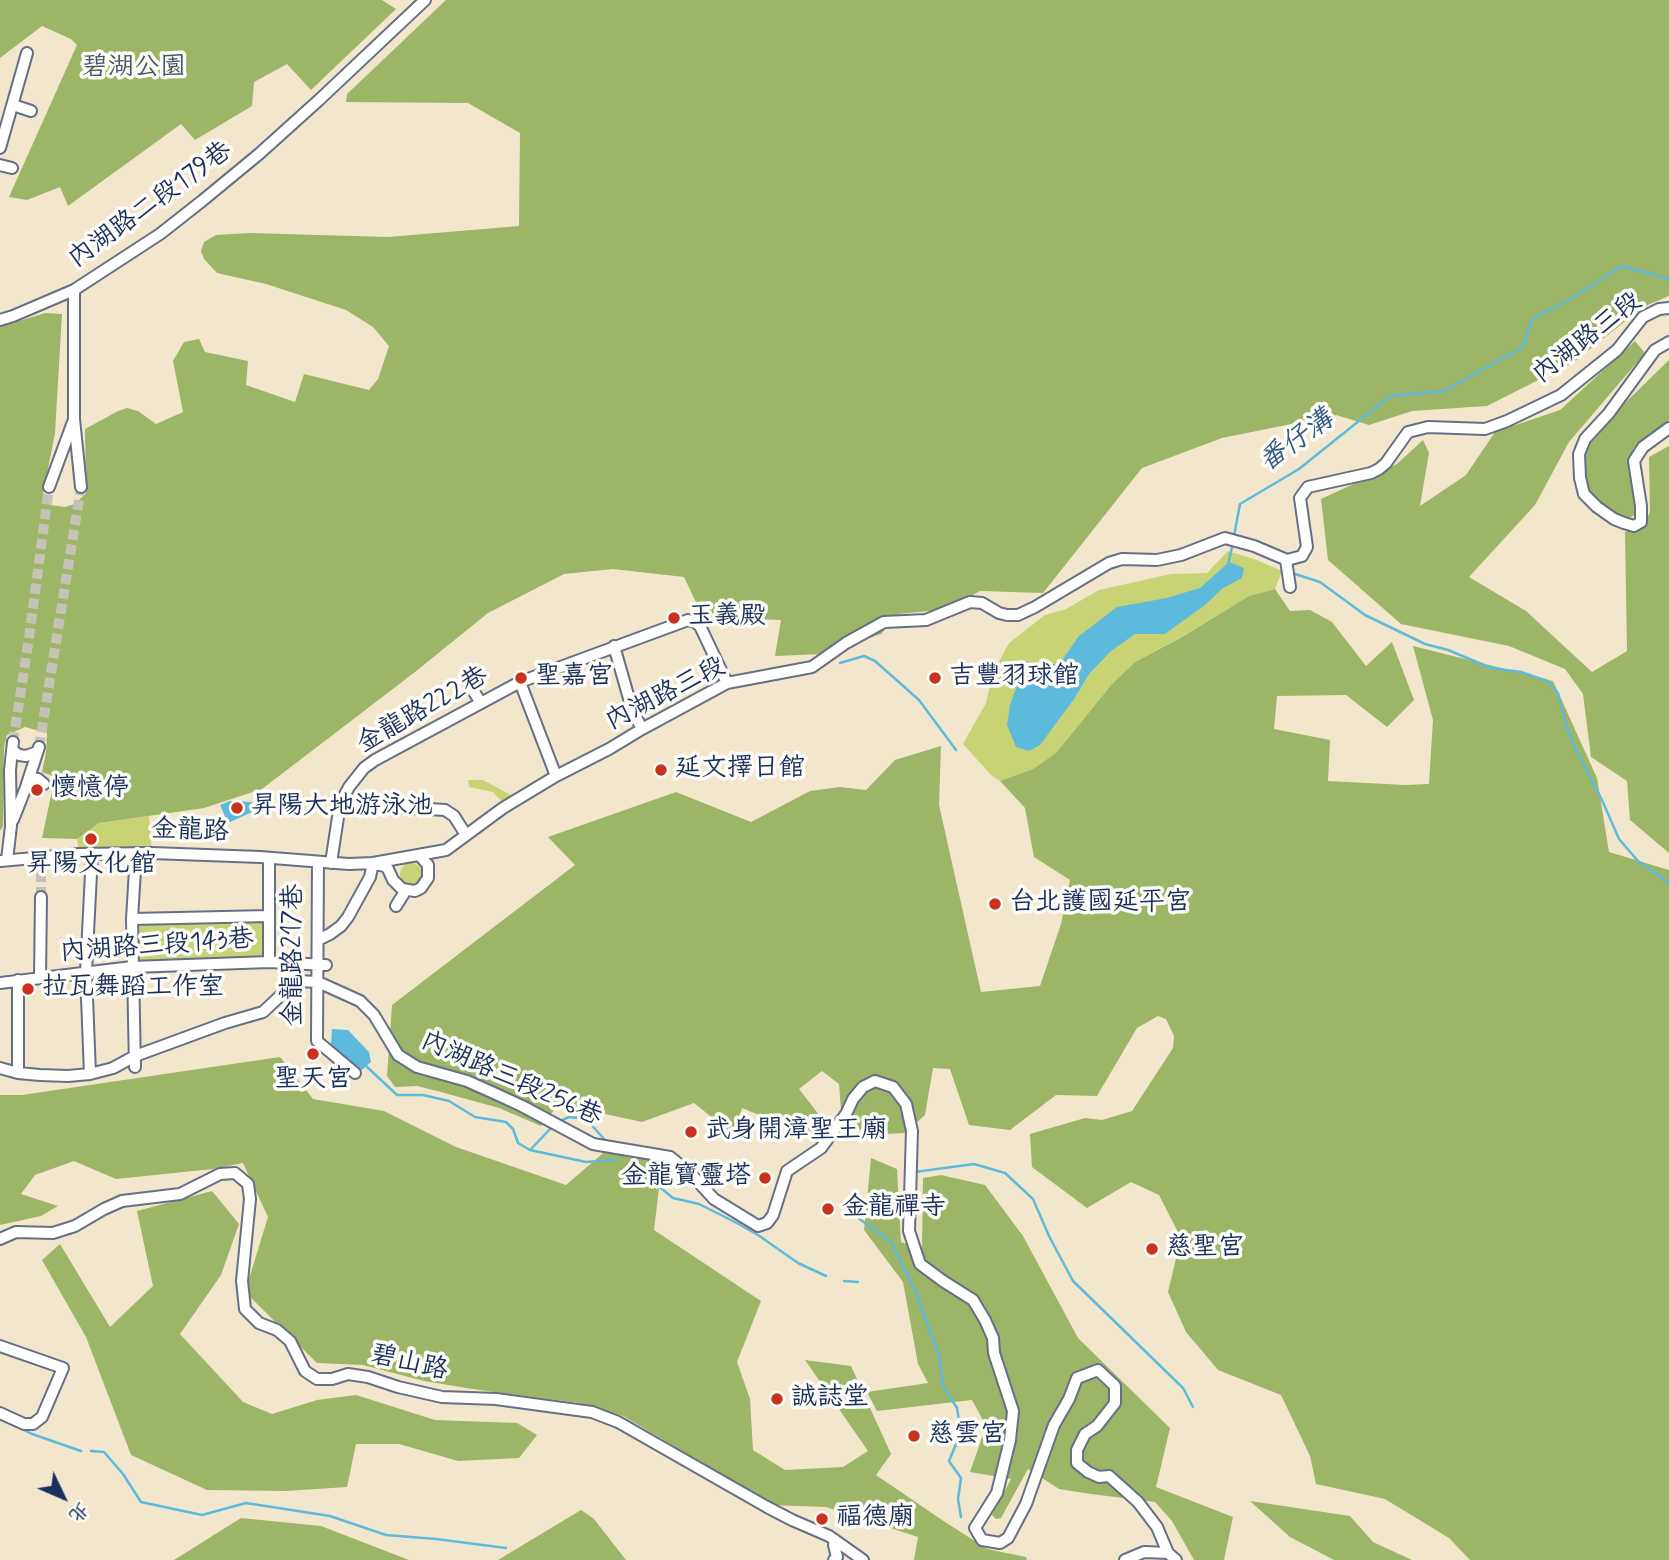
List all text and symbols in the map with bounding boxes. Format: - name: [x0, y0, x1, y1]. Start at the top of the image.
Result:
- park label: 碧湖公園: [82, 53, 186, 85]
- street label: 內湖路二段179巷: [63, 136, 239, 276]
- street label: 內湖路三段: [1527, 287, 1649, 391]
- water label: 番仔溝: [1253, 404, 1341, 480]
- place label: 玉義殿: [688, 602, 766, 634]
- marker: 玉義殿: [666, 610, 682, 626]
- street label: 內湖路三段: [601, 652, 731, 738]
- street label: 金龍路222巷: [352, 661, 494, 761]
- place label: 聖嘉宮: [535, 662, 613, 694]
- place label: 吉豐羽球館: [949, 662, 1079, 694]
- marker: 聖嘉宮: [513, 670, 529, 686]
- marker: 吉豐羽球館: [927, 670, 943, 686]
- place label: 延文擇日館: [675, 754, 805, 786]
- marker: 延文擇日館: [653, 762, 669, 778]
- place label: 懷憶停: [51, 774, 129, 806]
- marker: 懷憶停: [29, 782, 45, 798]
- place label: 昇陽大地游泳池: [251, 792, 433, 824]
- marker: 昇陽大地游泳池: [229, 800, 245, 816]
- street label: 金龍路: [150, 815, 230, 849]
- marker: 昇陽文化館: [83, 831, 99, 847]
- place label: 昇陽文化館: [26, 850, 156, 882]
- street label: 金龍路217巷: [279, 884, 311, 1026]
- place label: 台北護國延平宮: [1009, 888, 1191, 920]
- marker: 台北護國延平宮: [987, 896, 1003, 912]
- street label: 內湖路三段143巷: [59, 925, 255, 969]
- place label: 拉瓦舞蹈工作室: [42, 973, 224, 1005]
- marker: 拉瓦舞蹈工作室: [20, 981, 36, 997]
- street label: 內湖路三段256巷: [416, 1026, 606, 1134]
- marker: 聖天宮: [305, 1046, 321, 1062]
- place label: 聖天宮: [274, 1065, 352, 1097]
- place label: 武身開漳聖王廟: [705, 1116, 887, 1148]
- marker: 武身開漳聖王廟: [683, 1124, 699, 1140]
- place label: 金龍寶靈塔: [621, 1162, 751, 1194]
- marker: 金龍寶靈塔: [757, 1170, 773, 1186]
- place label: 金龍禪寺: [842, 1193, 946, 1225]
- marker: 金龍禪寺: [820, 1201, 836, 1217]
- place label: 慈聖宮: [1166, 1233, 1244, 1265]
- marker: 慈聖宮: [1144, 1241, 1160, 1257]
- street label: 碧山路: [367, 1340, 451, 1388]
- place label: 誠誌堂: [791, 1383, 869, 1415]
- marker: 誠誌堂: [769, 1391, 785, 1407]
- place label: 慈雲宮: [928, 1420, 1006, 1452]
- marker: 慈雲宮: [906, 1428, 922, 1444]
- north arrow: [28, 1462, 98, 1532]
- text: 北: [63, 1496, 94, 1527]
- place label: 福德廟: [836, 1503, 914, 1535]
- marker: 福德廟: [814, 1511, 830, 1527]

